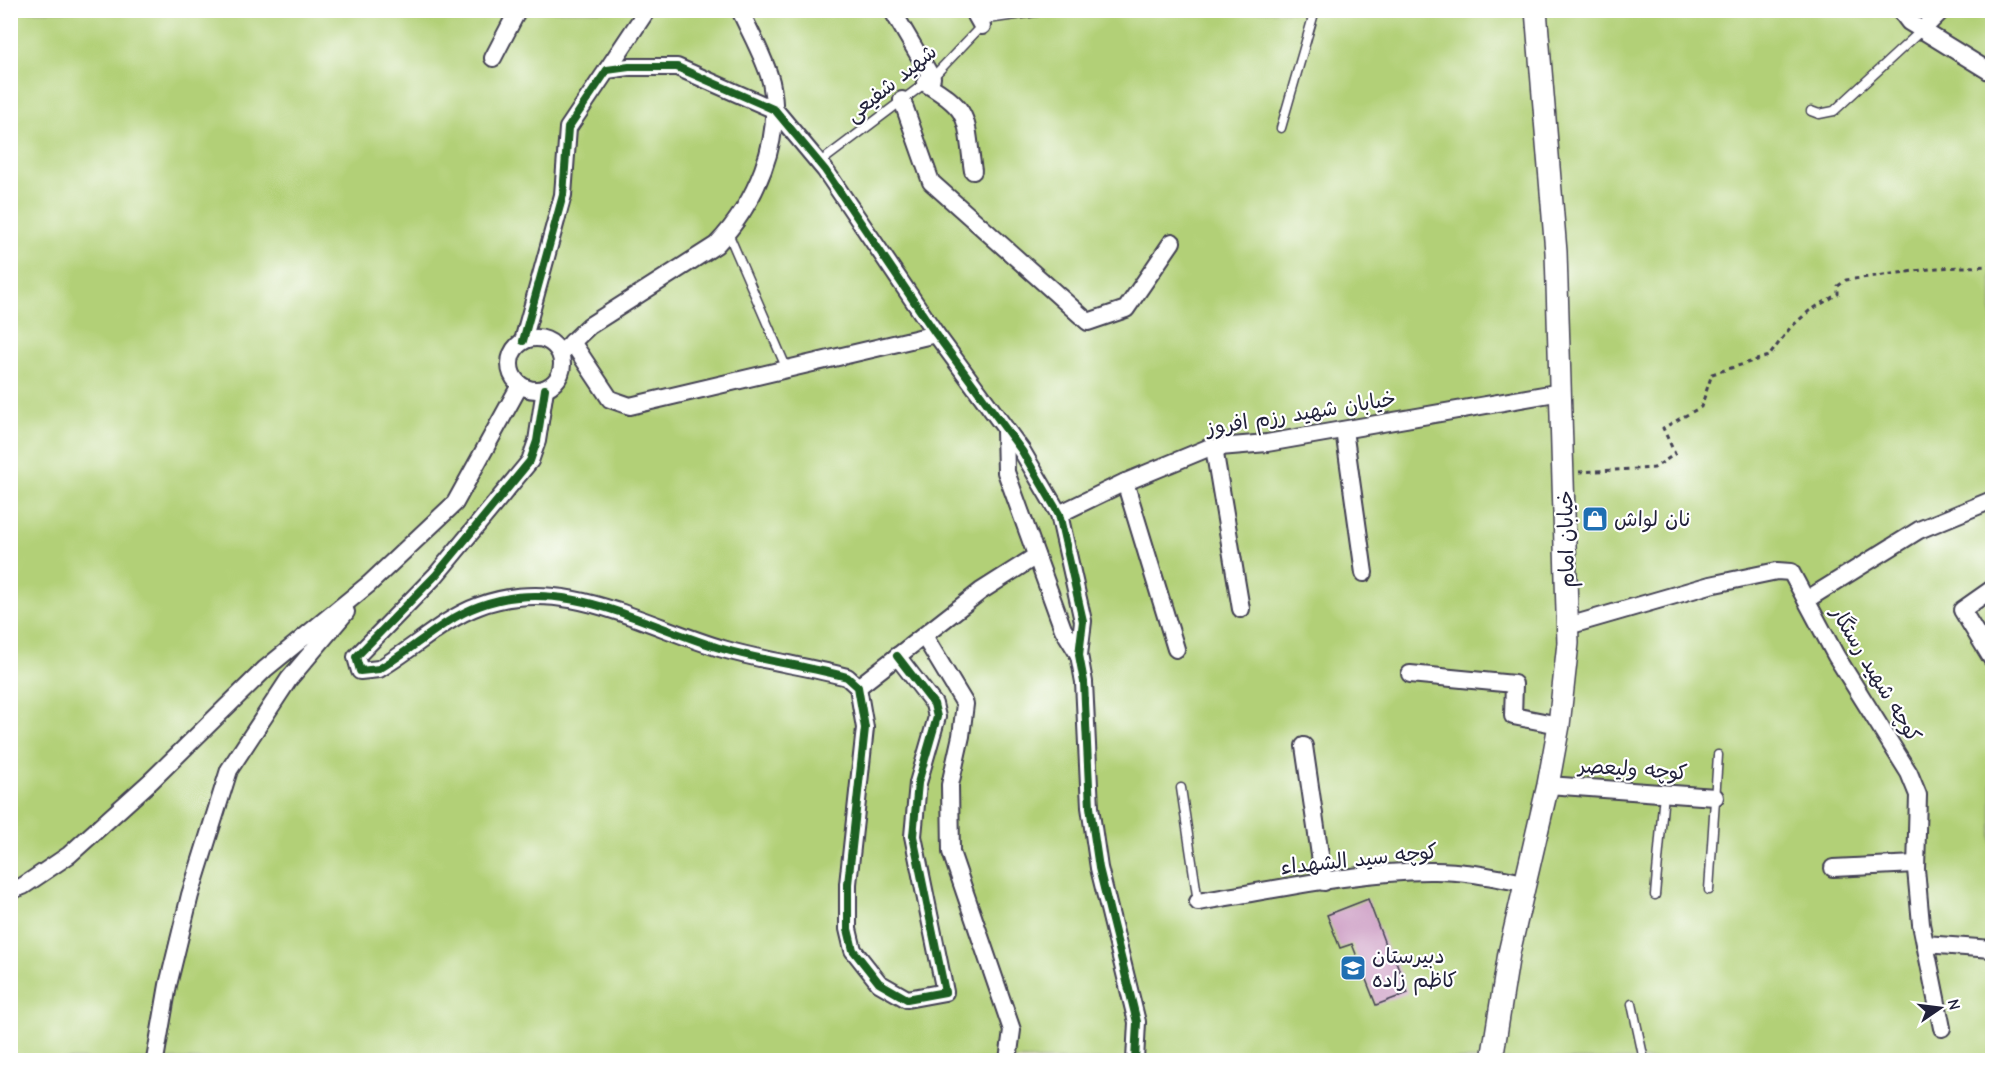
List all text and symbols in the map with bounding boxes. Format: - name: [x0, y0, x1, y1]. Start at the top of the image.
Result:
- street label: شهید شفیعی: [841, 39, 942, 128]
- street label: خیابان شهید رزم افروز: [1203, 386, 1398, 444]
- street label: خیابان امام: [1553, 490, 1583, 588]
- shop icon: نان لواش: [1580, 504, 1610, 534]
- place label: نان لواش: [1614, 507, 1690, 533]
- street label: کوچه شهید رستگار: [1824, 601, 1926, 747]
- street label: کوچه ولیعصر: [1576, 753, 1688, 786]
- street label: کوچه سید الشهداء: [1279, 839, 1439, 880]
- place label: دبیرستان کاظم زاده: [1372, 944, 1457, 996]
- school or university icon: دبیرستان کاظم زاده: [1338, 953, 1368, 983]
- north arrow: [1910, 978, 1970, 1038]
- text: N: [1944, 997, 1964, 1012]

